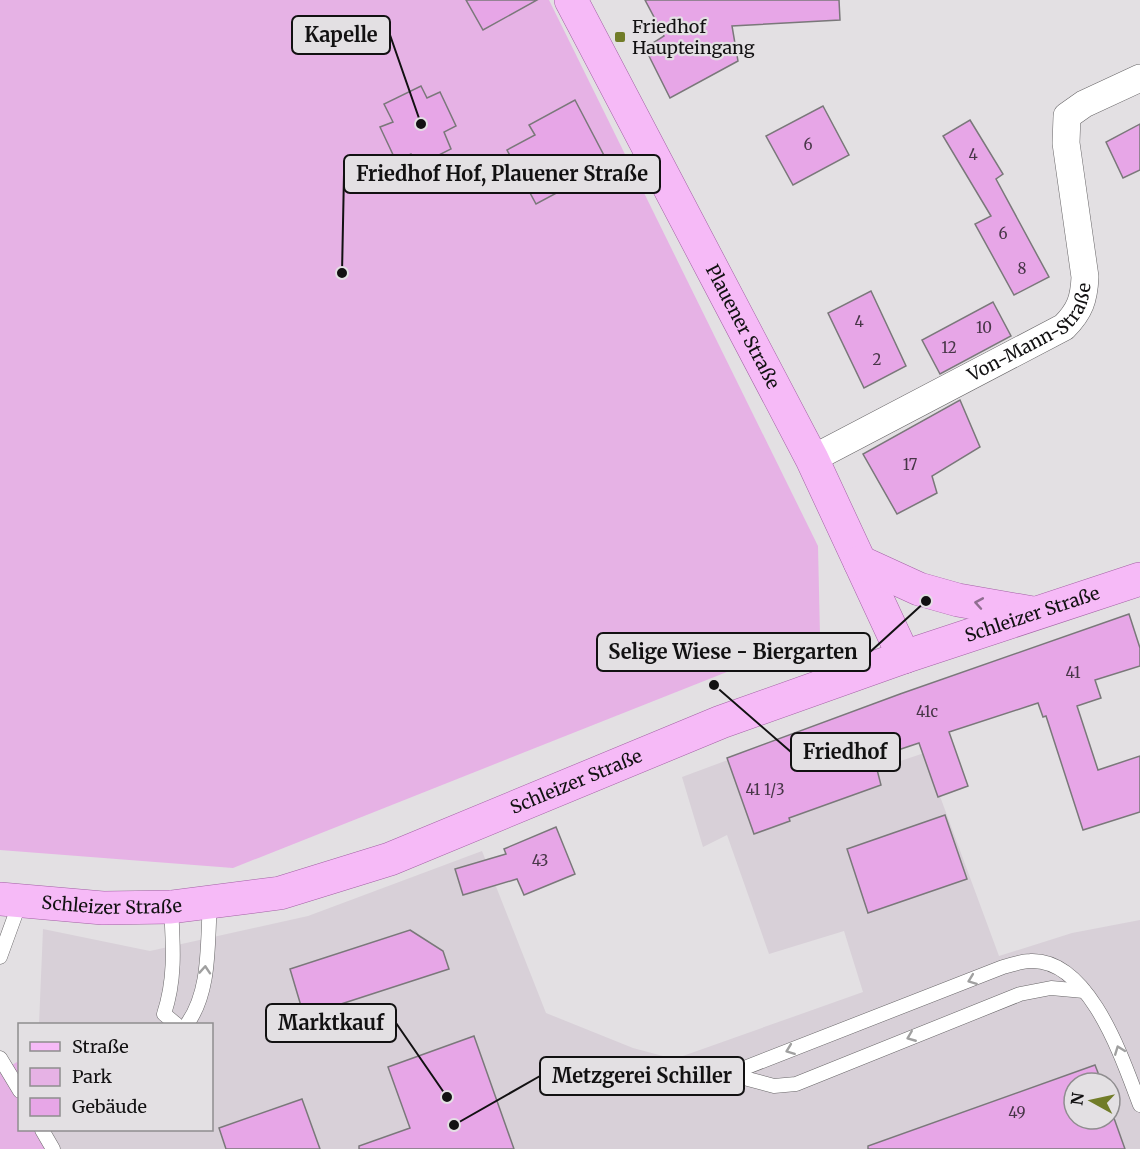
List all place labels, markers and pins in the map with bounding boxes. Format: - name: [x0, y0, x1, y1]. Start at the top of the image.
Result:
- place label: Friedhof Haupteingang: [632, 15, 755, 59]
- callout: Kapelle: [292, 16, 390, 54]
- marker: Friedhof Haupteingang: [613, 30, 627, 44]
- callout: Friedhof Hof, Plauener Straße: [344, 155, 660, 193]
- callout: Selige Wiese - Biergarten: [597, 633, 870, 671]
- callout: Friedhof: [791, 733, 900, 771]
- callout: Marktkauf: [266, 1004, 396, 1042]
- callout: Metzgerei Schiller: [540, 1057, 744, 1095]

